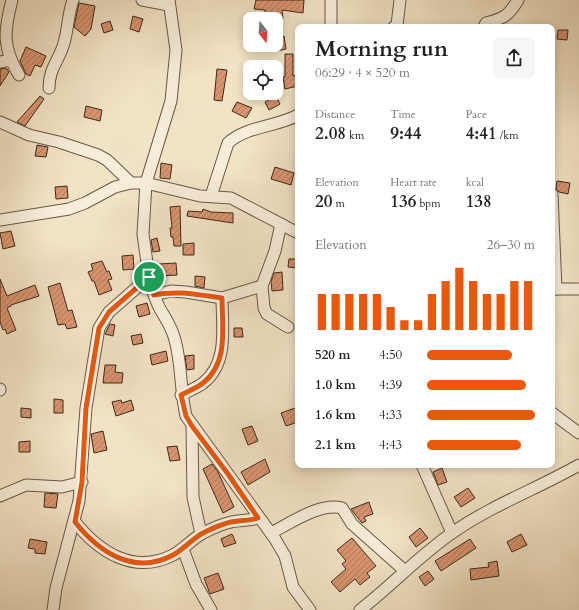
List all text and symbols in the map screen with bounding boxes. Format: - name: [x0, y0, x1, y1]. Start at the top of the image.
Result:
- north arrow: [243, 12, 283, 52]
- map controls: [243, 12, 283, 100]
- text: Morning run: [315, 34, 448, 64]
- button: share: [493, 37, 535, 79]
- button: locate: [243, 60, 283, 100]
- text: 06:29 · 4 × 520 m: [315, 64, 410, 82]
- text: Distance: [315, 107, 355, 122]
- text: Time: [390, 107, 416, 122]
- text: Pace: [466, 107, 487, 122]
- text: 2.08: [315, 122, 346, 145]
- text: 9:44: [390, 122, 421, 145]
- text: 4:41: [466, 122, 497, 145]
- text: km: [346, 128, 364, 143]
- text: /km: [497, 128, 518, 143]
- text: Elevation: [315, 175, 359, 190]
- text: Heart rate: [390, 175, 437, 190]
- text: kcal: [466, 175, 484, 190]
- text: 20: [315, 190, 332, 213]
- text: 136: [390, 190, 416, 213]
- text: 138: [466, 190, 492, 213]
- text: m: [332, 196, 345, 211]
- text: bpm: [416, 196, 440, 211]
- text: Elevation: [315, 236, 367, 254]
- text: 26–30 m: [487, 236, 535, 254]
- pin: [132, 260, 166, 294]
- icon: arrive: [138, 266, 160, 288]
- text: 520 m: [315, 346, 350, 364]
- text: 4:50: [379, 346, 402, 364]
- text: 1.0 km: [315, 376, 356, 394]
- text: 4:39: [379, 376, 402, 394]
- text: 1.6 km: [315, 406, 356, 424]
- text: 4:33: [379, 406, 402, 424]
- text: 2.1 km: [315, 436, 356, 454]
- text: 4:43: [379, 436, 402, 454]

